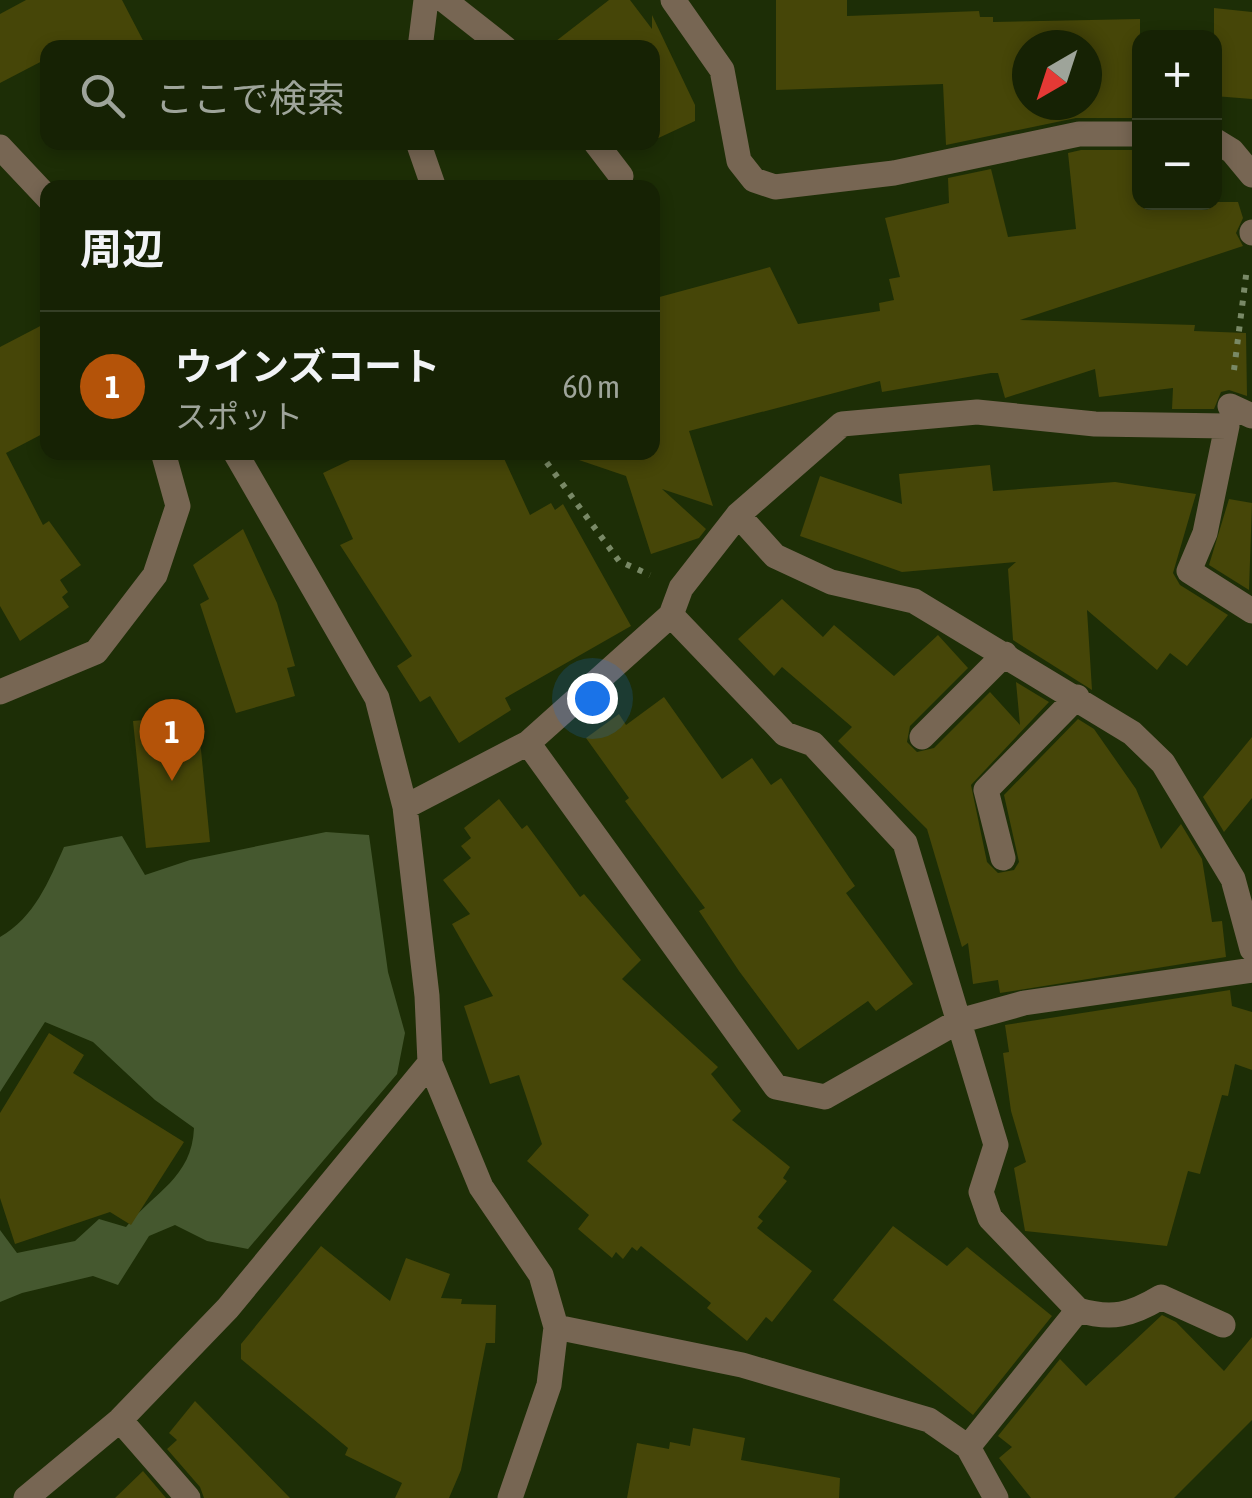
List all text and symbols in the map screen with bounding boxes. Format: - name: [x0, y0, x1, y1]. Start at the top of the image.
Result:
- north arrow: [1012, 30, 1102, 120]
- map controls: [1132, 30, 1222, 210]
- button: +: [1132, 30, 1222, 120]
- search box: [40, 40, 660, 150]
- icon: search: [75, 68, 130, 123]
- text: ここで検索: [155, 77, 345, 120]
- button: −: [1132, 120, 1222, 210]
- text: 周辺: [80, 225, 164, 273]
- text: ウインズコート: [175, 345, 440, 388]
- text: 1: [105, 368, 120, 405]
- text: 60 m: [562, 368, 620, 405]
- text: スポット: [175, 398, 303, 435]
- your location: [567, 673, 618, 724]
- pin: 1: [140, 698, 204, 781]

